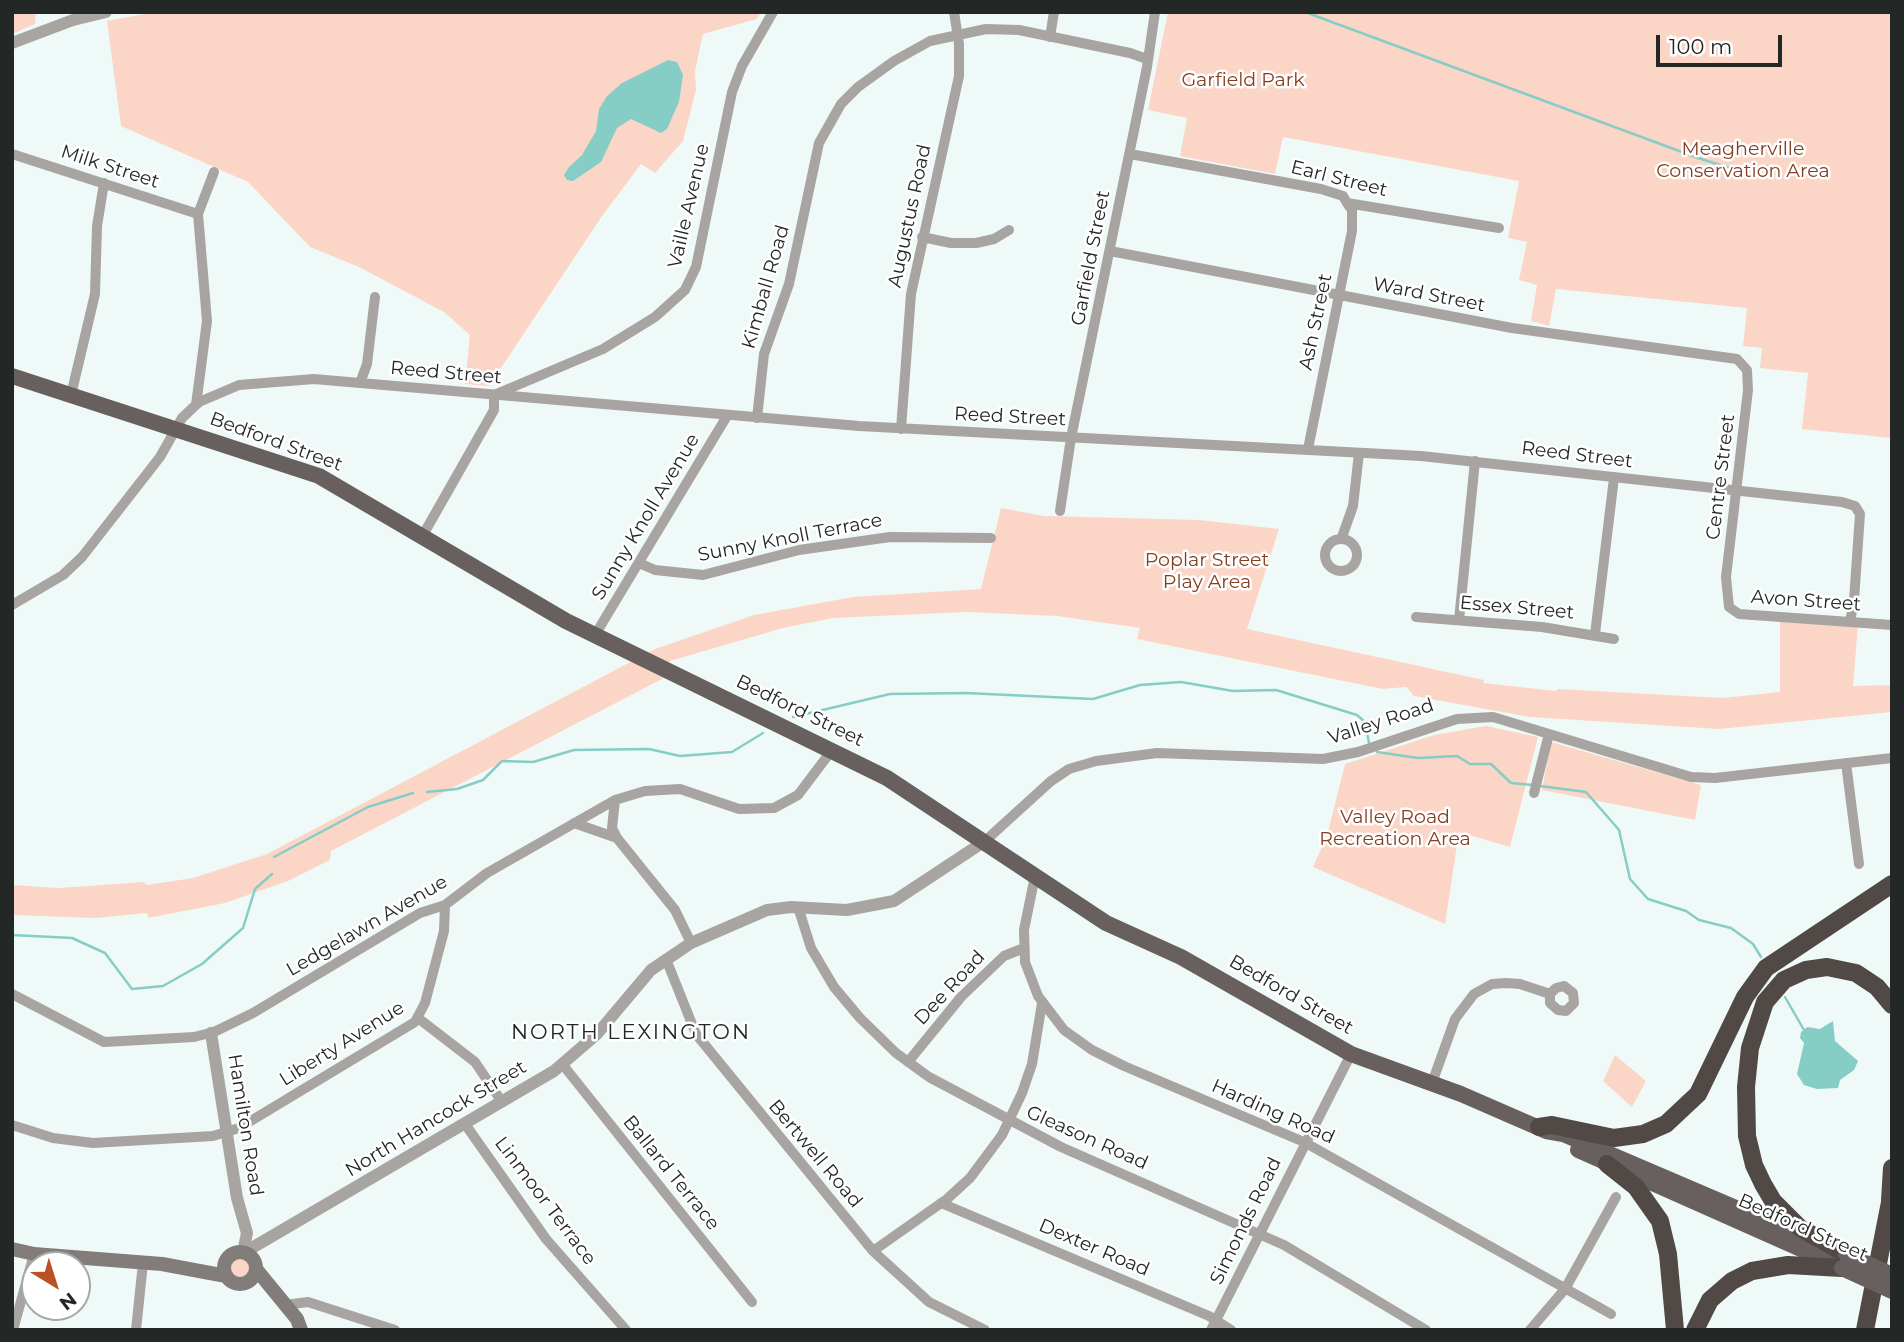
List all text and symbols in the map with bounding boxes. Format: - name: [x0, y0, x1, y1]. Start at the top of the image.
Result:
- scale bar: [1659, 21, 1785, 65]
- text: 100 m: [1669, 34, 1732, 59]
- park label: Garfield Park: [1181, 69, 1305, 91]
- park label: Meagherville Conservation Area: [1656, 138, 1830, 182]
- street label: Milk Street: [58, 140, 162, 194]
- street label: Vaille Avenue: [664, 142, 714, 270]
- street label: Augustus Road: [884, 142, 936, 290]
- street label: Earl Street: [1288, 156, 1390, 202]
- street label: Garfield Street: [1067, 188, 1115, 328]
- street label: Kimball Road: [737, 222, 795, 352]
- street label: Ash Street: [1295, 272, 1337, 372]
- street label: Ward Street: [1371, 273, 1487, 317]
- street label: Reed Street: [389, 357, 503, 389]
- street label: Reed Street: [953, 403, 1067, 431]
- street label: Bedford Street: [207, 407, 345, 477]
- street label: Centre Street: [1702, 413, 1740, 541]
- street label: Sunny Knoll Avenue: [587, 430, 705, 604]
- street label: Reed Street: [1520, 437, 1634, 473]
- street label: Sunny Knoll Terrace: [696, 509, 884, 567]
- park label: Poplar Street Play Area: [1145, 549, 1269, 593]
- street label: Avon Street: [1750, 586, 1862, 616]
- street label: Essex Street: [1459, 592, 1575, 624]
- street label: Bedford Street: [732, 670, 868, 752]
- street label: Valley Road: [1325, 694, 1437, 750]
- park label: Valley Road Recreation Area: [1319, 806, 1471, 850]
- street label: Ledgelawn Avenue: [282, 871, 452, 981]
- street label: Dee Road: [910, 946, 990, 1030]
- street label: Bedford Street: [1225, 950, 1357, 1040]
- street label: Liberty Avenue: [276, 997, 408, 1091]
- district label: NORTH LEXINGTON: [513, 1020, 749, 1046]
- street label: Hamilton Road: [223, 1052, 267, 1198]
- street label: North Hancock Street: [341, 1056, 531, 1182]
- street label: Harding Road: [1208, 1075, 1338, 1149]
- street label: Bertwell Road: [763, 1095, 867, 1213]
- street label: Gleason Road: [1023, 1101, 1151, 1175]
- street label: Ballard Terrace: [618, 1111, 724, 1235]
- street label: Linmoor Terrace: [489, 1132, 601, 1270]
- street label: Simonds Road: [1205, 1154, 1287, 1288]
- street label: Bedford Street: [1735, 1189, 1871, 1267]
- street label: Dexter Road: [1035, 1214, 1153, 1282]
- north arrow: [21, 1251, 91, 1321]
- text: N: [55, 1288, 81, 1315]

